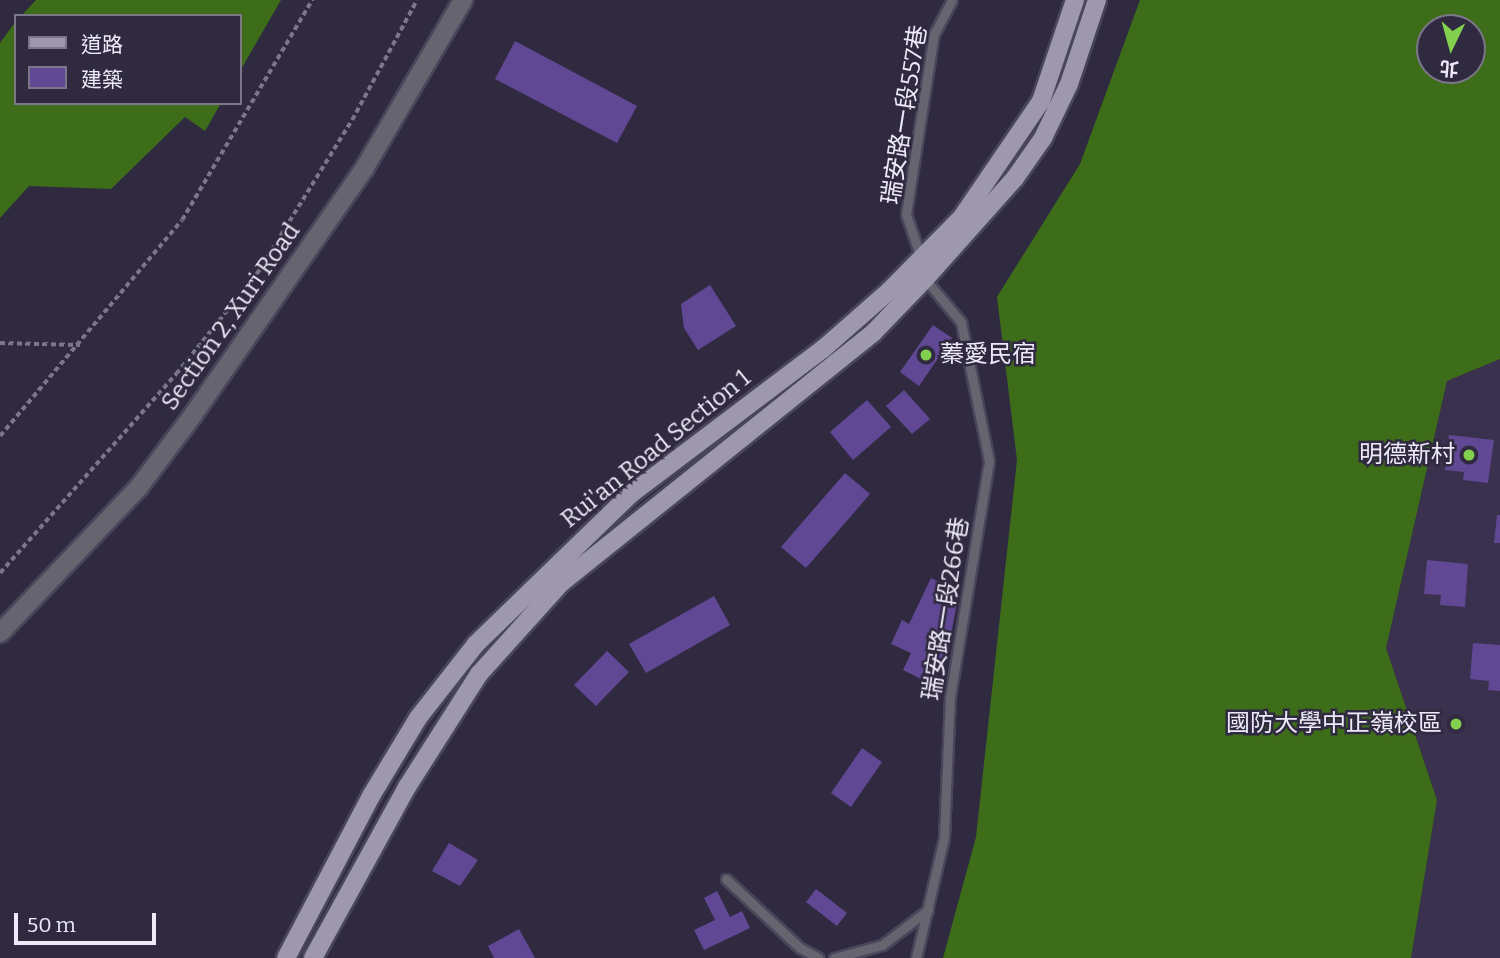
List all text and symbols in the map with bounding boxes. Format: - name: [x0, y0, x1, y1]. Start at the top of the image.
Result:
- legend: [14, 14, 242, 105]
- north arrow: [1416, 14, 1486, 84]
- street label: 瑞安路一段557巷: [877, 23, 933, 207]
- text: 道路: [81, 32, 123, 58]
- text: 北: [1439, 56, 1460, 81]
- text: 建築: [81, 67, 123, 93]
- street label: Section 2, Xuri Road: [156, 218, 306, 416]
- place label: 蓁愛民宿: [940, 341, 1036, 369]
- marker: 蓁愛民宿: [918, 347, 934, 363]
- street label: Rui'an Road Section 1: [556, 364, 756, 534]
- place label: 明德新村: [1359, 441, 1455, 469]
- marker: 明德新村: [1461, 447, 1477, 463]
- street label: 瑞安路一段266巷: [917, 515, 975, 703]
- place label: 國防大學中正嶺校區: [1226, 710, 1442, 738]
- marker: 國防大學中正嶺校區: [1448, 716, 1464, 732]
- scale bar: [18, 898, 159, 942]
- text: 50 m: [27, 912, 76, 938]

